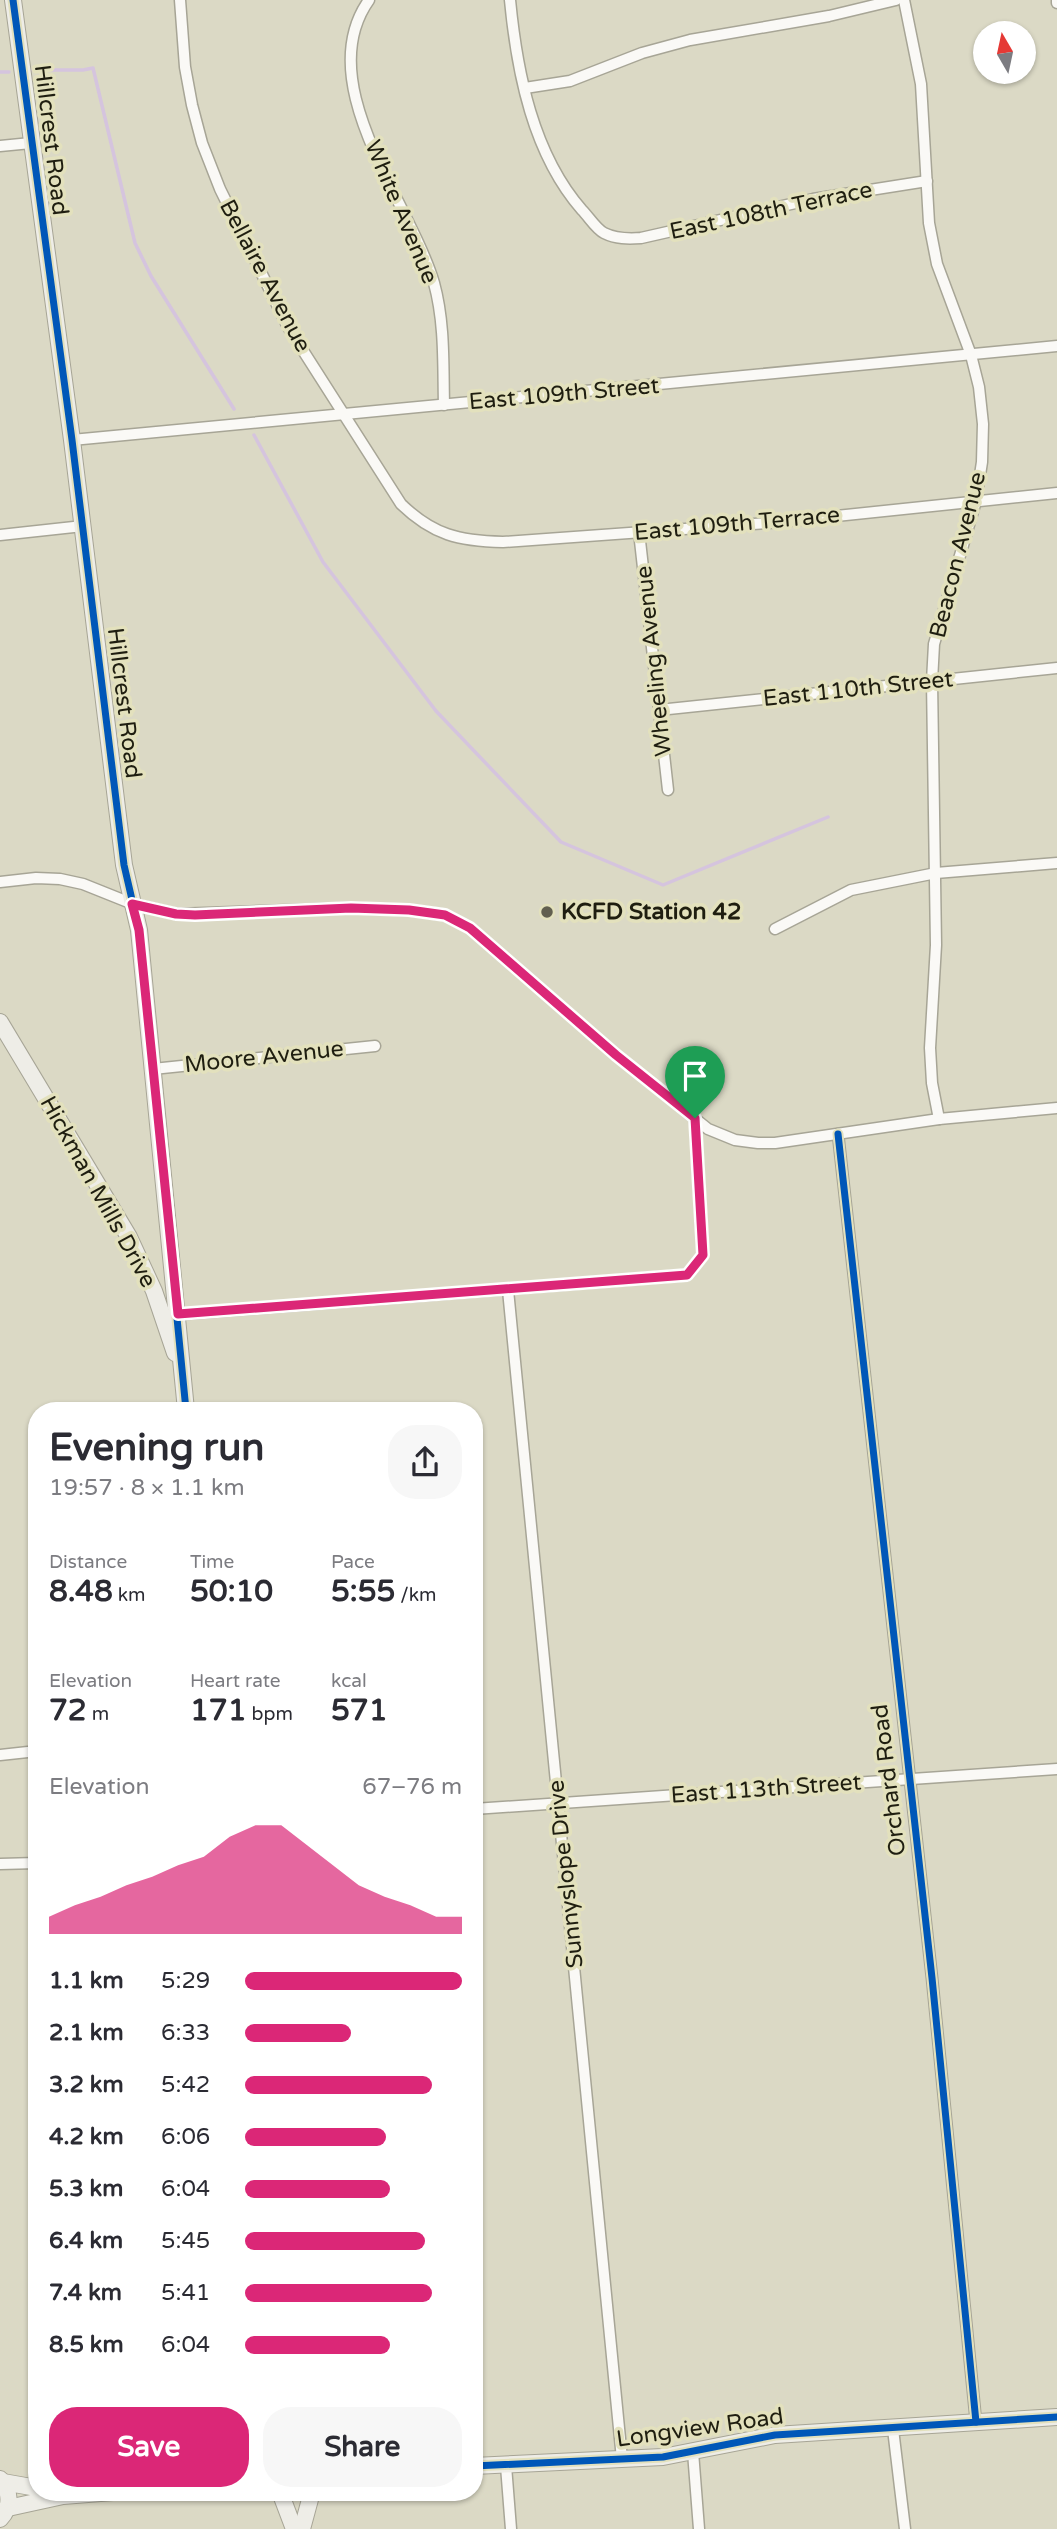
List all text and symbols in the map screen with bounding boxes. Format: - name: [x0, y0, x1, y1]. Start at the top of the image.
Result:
- north arrow: [973, 21, 1036, 84]
- map controls: [973, 21, 1036, 84]
- street label: Hillcrest Road: [28, 63, 74, 217]
- street label: White Avenue: [358, 136, 444, 288]
- street label: East 108th Terrace: [667, 176, 875, 246]
- street label: Bellaire Avenue: [213, 195, 317, 357]
- street label: East 109th Street: [468, 372, 661, 416]
- street label: Beacon Avenue: [924, 469, 992, 641]
- street label: East 109th Terrace: [633, 501, 841, 547]
- street label: Wheeling Avenue: [630, 564, 678, 758]
- street label: Hillcrest Road: [101, 626, 147, 780]
- street label: East 110th Street: [762, 665, 955, 713]
- place label: KCFD Station 42: [561, 898, 741, 926]
- marker: KCFD Station 42: [539, 904, 555, 920]
- street label: Moore Avenue: [183, 1035, 345, 1079]
- pin: [665, 1046, 725, 1118]
- icon: arrive: [676, 1057, 714, 1095]
- street label: Hickman Mills Drive: [34, 1091, 162, 1293]
- text: Evening run: [49, 1425, 264, 1471]
- button: share: [388, 1425, 462, 1499]
- text: 19:57 · 8 × 1.1 km: [49, 1474, 245, 1502]
- text: Distance: [49, 1551, 127, 1573]
- text: Time: [190, 1551, 234, 1573]
- text: Pace: [331, 1551, 375, 1573]
- text: 8.48: [49, 1573, 113, 1610]
- text: 50:10: [190, 1573, 273, 1610]
- text: 5:55: [331, 1573, 395, 1610]
- text: km: [113, 1584, 145, 1606]
- text: /km: [395, 1584, 436, 1606]
- text: Elevation: [49, 1670, 132, 1692]
- text: Heart rate: [190, 1670, 281, 1692]
- text: kcal: [331, 1670, 367, 1692]
- text: 72: [49, 1692, 87, 1729]
- text: 171: [190, 1692, 247, 1729]
- text: 571: [331, 1692, 388, 1729]
- street label: Orchard Road: [866, 1702, 912, 1858]
- text: m: [87, 1703, 109, 1725]
- text: bpm: [247, 1703, 293, 1725]
- street label: East 113th Street: [670, 1768, 862, 1810]
- text: Elevation: [49, 1773, 150, 1801]
- text: 67–76 m: [362, 1773, 462, 1801]
- street label: Sunnyslope Drive: [542, 1779, 590, 1969]
- text: 1.1 km: [49, 1967, 124, 1995]
- text: 5:29: [161, 1967, 210, 1995]
- text: 2.1 km: [49, 2019, 124, 2047]
- text: 6:33: [161, 2019, 210, 2047]
- text: 3.2 km: [49, 2071, 124, 2099]
- text: 5:42: [161, 2071, 210, 2099]
- text: 4.2 km: [49, 2123, 124, 2151]
- text: 6:06: [161, 2123, 210, 2151]
- text: 5.3 km: [49, 2175, 123, 2203]
- text: 6:04: [161, 2175, 210, 2203]
- text: 6.4 km: [49, 2227, 123, 2255]
- text: 5:45: [161, 2227, 210, 2255]
- text: 7.4 km: [49, 2279, 122, 2307]
- text: 5:41: [161, 2279, 210, 2307]
- text: 8.5 km: [49, 2331, 124, 2359]
- text: 6:04: [161, 2331, 210, 2359]
- street label: Longview Road: [615, 2402, 785, 2454]
- button: Save: [49, 2407, 249, 2487]
- button: Share: [263, 2407, 462, 2487]

